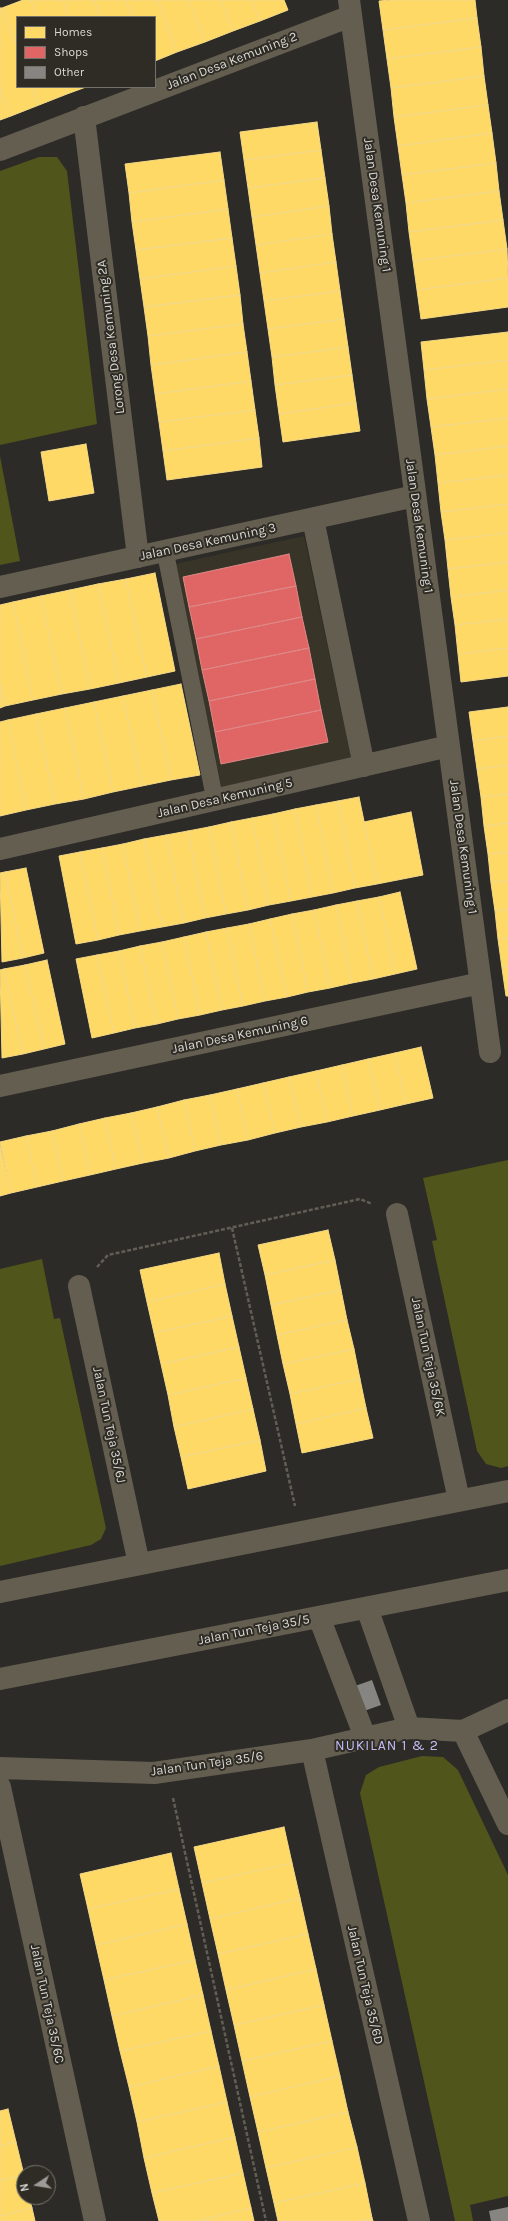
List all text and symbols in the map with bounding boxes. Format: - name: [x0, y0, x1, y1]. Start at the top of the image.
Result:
- legend: [16, 16, 156, 88]
- text: Homes: [54, 25, 92, 39]
- street label: Jalan Desa Kemuning 2: [165, 29, 299, 93]
- text: Shops: [54, 45, 88, 59]
- text: Other: [54, 65, 84, 79]
- street label: Jalan Desa Kemuning 1: [360, 137, 394, 273]
- street label: Lorong Desa Kemuning 2A: [94, 259, 128, 415]
- street label: Jalan Desa Kemuning 1: [402, 458, 436, 594]
- street label: Jalan Desa Kemuning 3: [139, 520, 277, 564]
- street label: Jalan Desa Kemuning 5: [156, 775, 294, 821]
- street label: Jalan Desa Kemuning 1: [446, 779, 480, 915]
- street label: Jalan Desa Kemuning 6: [171, 1013, 309, 1057]
- street label: Jalan Tun Teja 35/6K: [408, 1296, 448, 1418]
- street label: Jalan Tun Teja 35/6J: [89, 1365, 129, 1485]
- street label: Jalan Tun Teja 35/5: [197, 1612, 311, 1648]
- district label: NUKILAN 1 & 2: [335, 1738, 439, 1754]
- street label: Jalan Tun Teja 35/6: [150, 1748, 264, 1780]
- street label: Jalan Tun Teja 35/6D: [344, 1924, 386, 2046]
- street label: Jalan Tun Teja 35/6C: [27, 1943, 67, 2065]
- north arrow: [16, 2165, 56, 2205]
- text: N: [18, 2182, 32, 2193]

